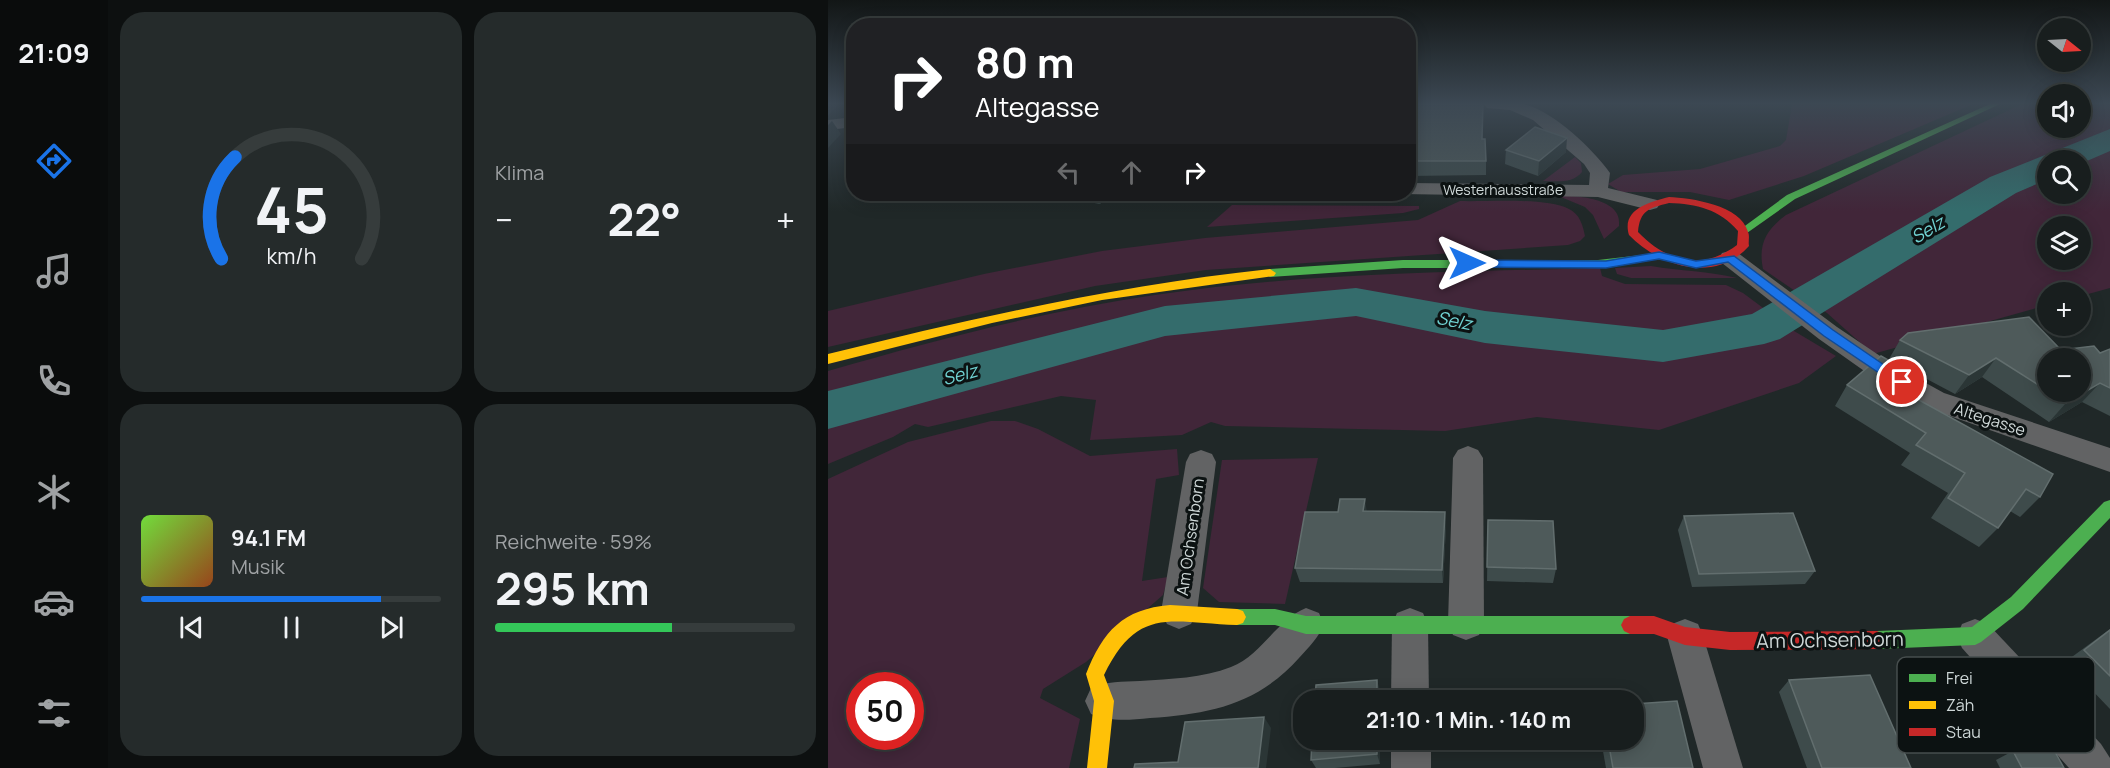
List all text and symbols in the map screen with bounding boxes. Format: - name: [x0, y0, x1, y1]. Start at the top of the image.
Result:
- north arrow: [2037, 18, 2091, 72]
- map controls: [2037, 18, 2091, 402]
- text: 80 m: [975, 33, 1075, 91]
- text: 21:09: [18, 34, 90, 71]
- icon: right: [876, 42, 954, 120]
- button: sound: [2037, 84, 2091, 138]
- text: Altegasse: [975, 88, 1100, 125]
- icon: directions: [33, 140, 75, 182]
- button: search: [2037, 150, 2091, 204]
- icon: left: [1052, 156, 1085, 189]
- icon: ahead: [1115, 156, 1148, 189]
- icon: right: [1178, 156, 1211, 189]
- text: Klima: [495, 159, 544, 186]
- text: 45: [254, 166, 328, 252]
- street label: Westerhausstraße: [1443, 180, 1563, 199]
- text: 22°: [607, 188, 681, 250]
- text: −: [495, 197, 513, 242]
- text: +: [776, 197, 795, 242]
- water label: Selz: [1906, 208, 1951, 249]
- button: layers: [2037, 216, 2091, 270]
- position arrow: [1435, 231, 1499, 295]
- text: km/h: [266, 241, 316, 270]
- icon: music: [33, 250, 75, 292]
- button: +: [2037, 282, 2091, 336]
- water label: Selz: [1435, 305, 1476, 336]
- button: −: [2037, 348, 2091, 402]
- pin: [1876, 356, 1927, 407]
- water label: Selz: [940, 357, 982, 390]
- icon: phone: [33, 360, 75, 402]
- icon: arrive: [1885, 365, 1918, 398]
- street label: Altegasse: [1951, 397, 2029, 441]
- icon: climate: [33, 471, 75, 513]
- street label: Am Ochsenborn: [1171, 477, 1209, 597]
- text: 94.1 FM: [231, 523, 306, 553]
- text: Reichweite · 59%: [495, 528, 652, 555]
- text: Musik: [231, 553, 285, 580]
- text: 295 km: [495, 557, 650, 619]
- icon: car: [33, 581, 75, 623]
- icon: previous: [175, 611, 208, 644]
- icon: pause: [275, 611, 308, 644]
- icon: next: [375, 611, 408, 644]
- street label: Am Ochsenborn: [1756, 625, 1904, 654]
- legend: [1897, 657, 2095, 753]
- text: Frei: [1946, 667, 1973, 689]
- speed limit sign: 50: [846, 672, 924, 750]
- icon: filters: [33, 692, 75, 734]
- text: Zäh: [1946, 694, 1974, 716]
- text: 21:10 · 1 Min. · 140 m: [1366, 705, 1571, 735]
- text: Stau: [1946, 721, 1981, 743]

